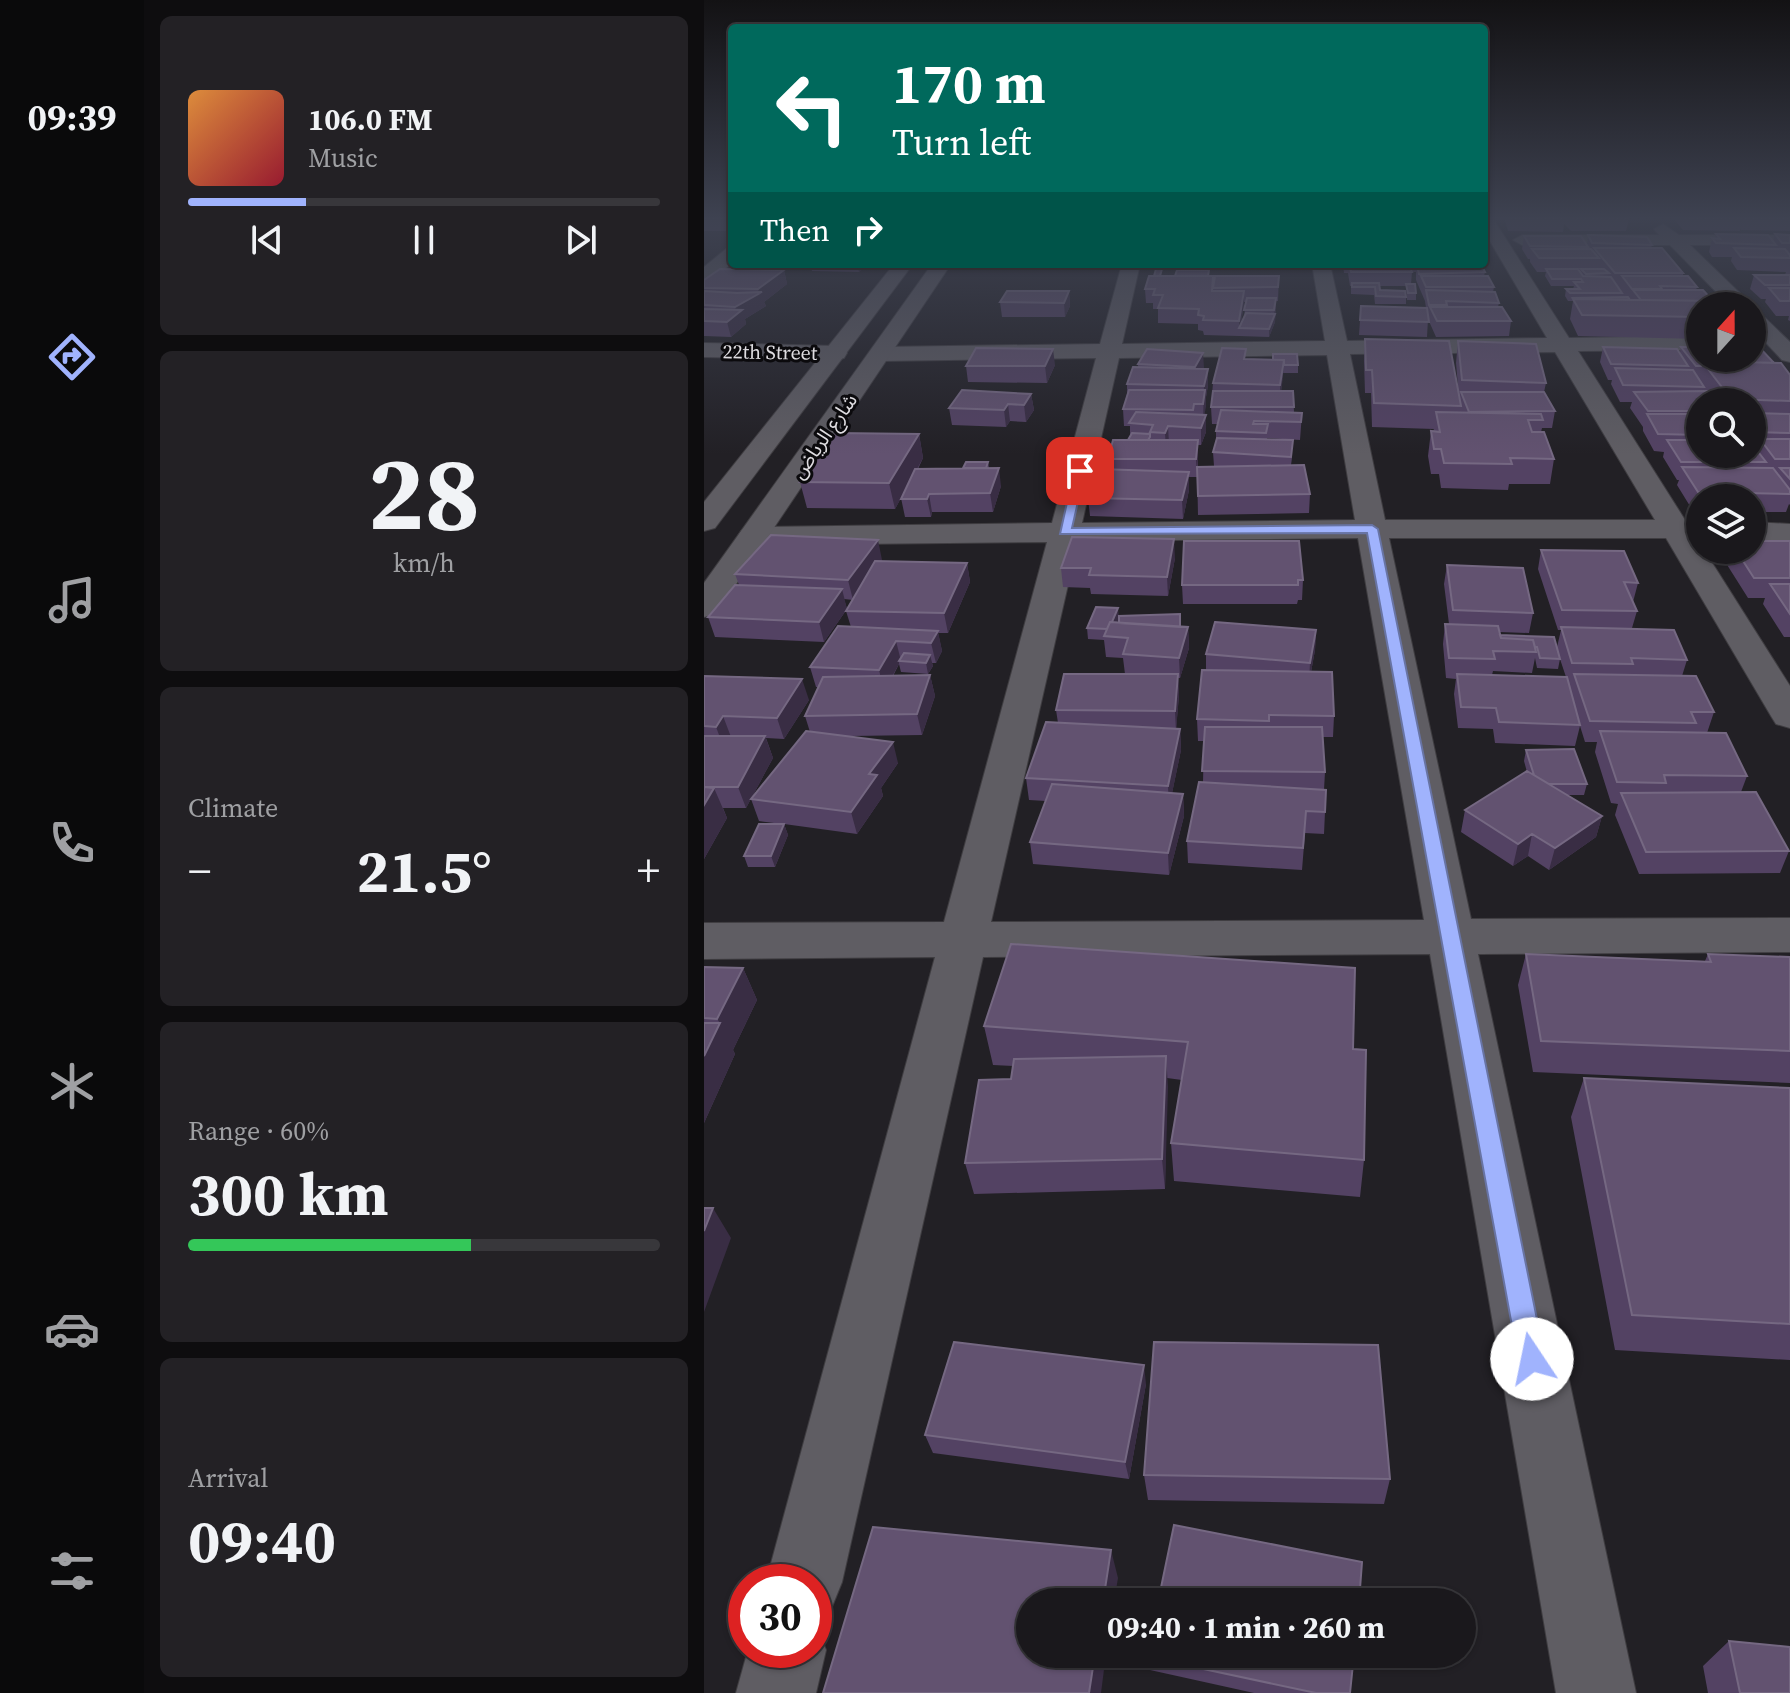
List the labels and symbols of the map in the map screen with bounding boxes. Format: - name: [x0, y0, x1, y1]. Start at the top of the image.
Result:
- north arrow: [1686, 292, 1766, 372]
- street label: 22th Street: [722, 337, 818, 367]
- street label: شارع الرياض: [784, 387, 865, 485]
- pin: [1046, 437, 1114, 505]
- position arrow: [1490, 1317, 1574, 1401]
- speed limit sign: 30: [728, 1564, 832, 1668]

